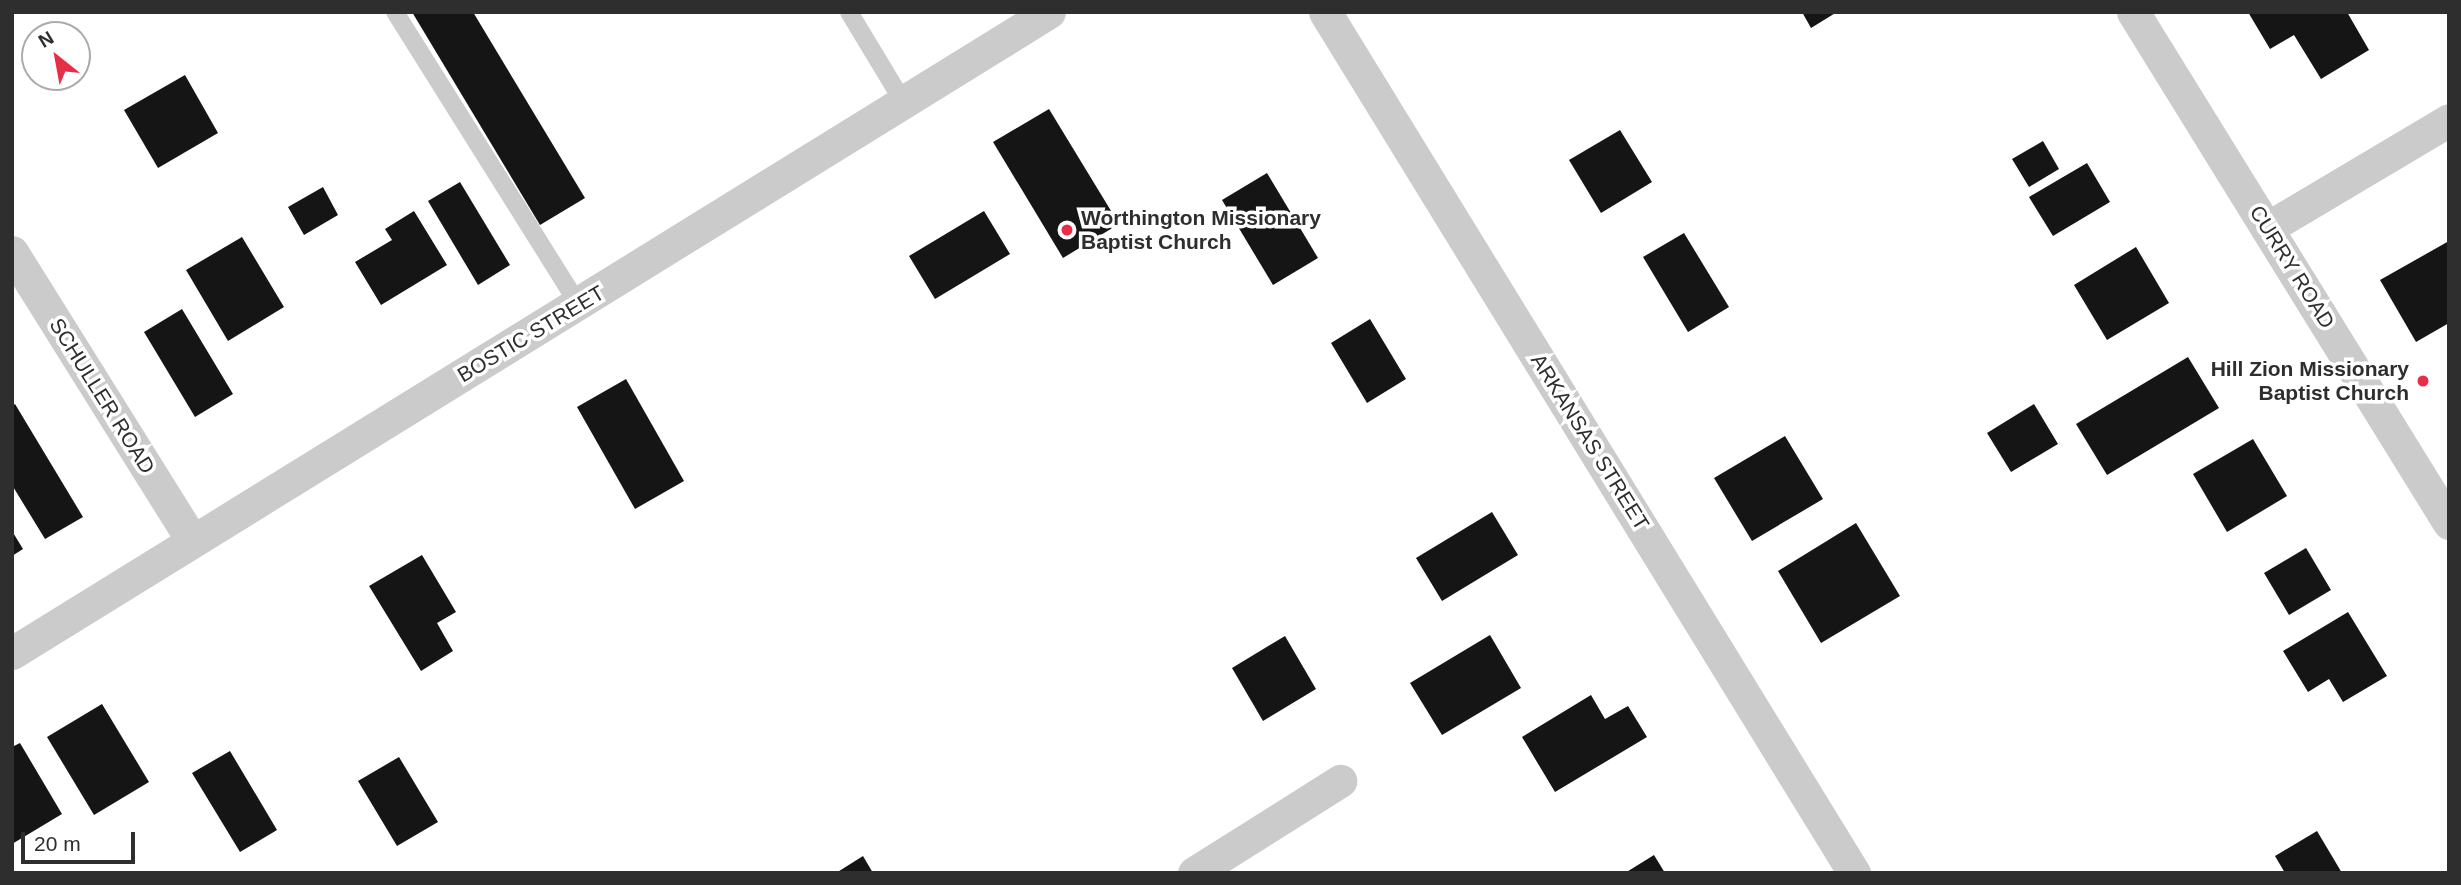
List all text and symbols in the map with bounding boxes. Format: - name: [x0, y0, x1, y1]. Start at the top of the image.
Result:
- north arrow: [21, 21, 91, 91]
- text: N: [35, 27, 57, 52]
- street label: CURRY ROAD: [2244, 201, 2340, 333]
- place label: Worthington Missionary Baptist Church: [1081, 205, 1321, 255]
- marker: Worthington Missionary Baptist Church: [1059, 222, 1075, 238]
- street label: BOSTIC STREET: [453, 280, 609, 388]
- street label: SCHULLER ROAD: [44, 314, 160, 478]
- street label: ARKANSAS STREET: [1526, 349, 1654, 535]
- place label: Hill Zion Missionary Baptist Church: [2211, 356, 2409, 406]
- marker: Hill Zion Missionary Baptist Church: [2415, 373, 2431, 389]
- scale bar: [24, 818, 138, 862]
- text: 20 m: [34, 832, 81, 855]

